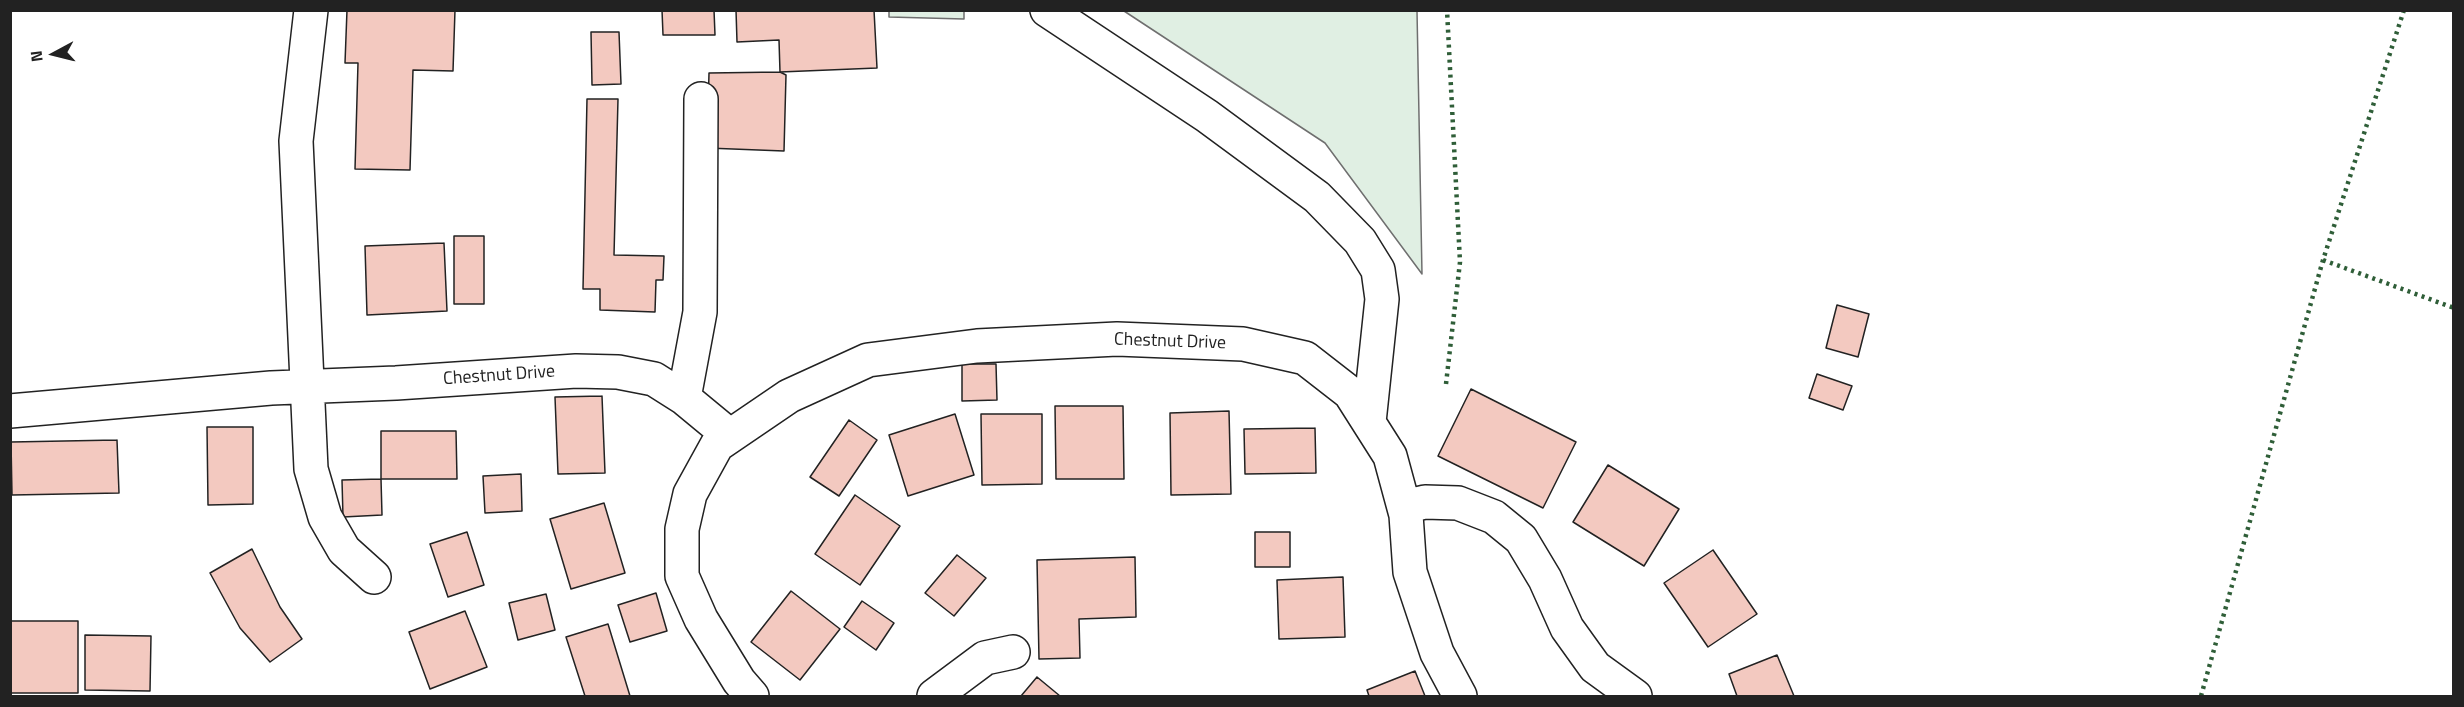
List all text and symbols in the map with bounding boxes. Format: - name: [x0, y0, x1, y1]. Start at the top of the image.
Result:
- north arrow: [24, 24, 84, 84]
- text: N: [24, 49, 49, 63]
- street label: Chestnut Drive: [1114, 329, 1226, 355]
- street label: Chestnut Drive: [442, 361, 556, 391]

